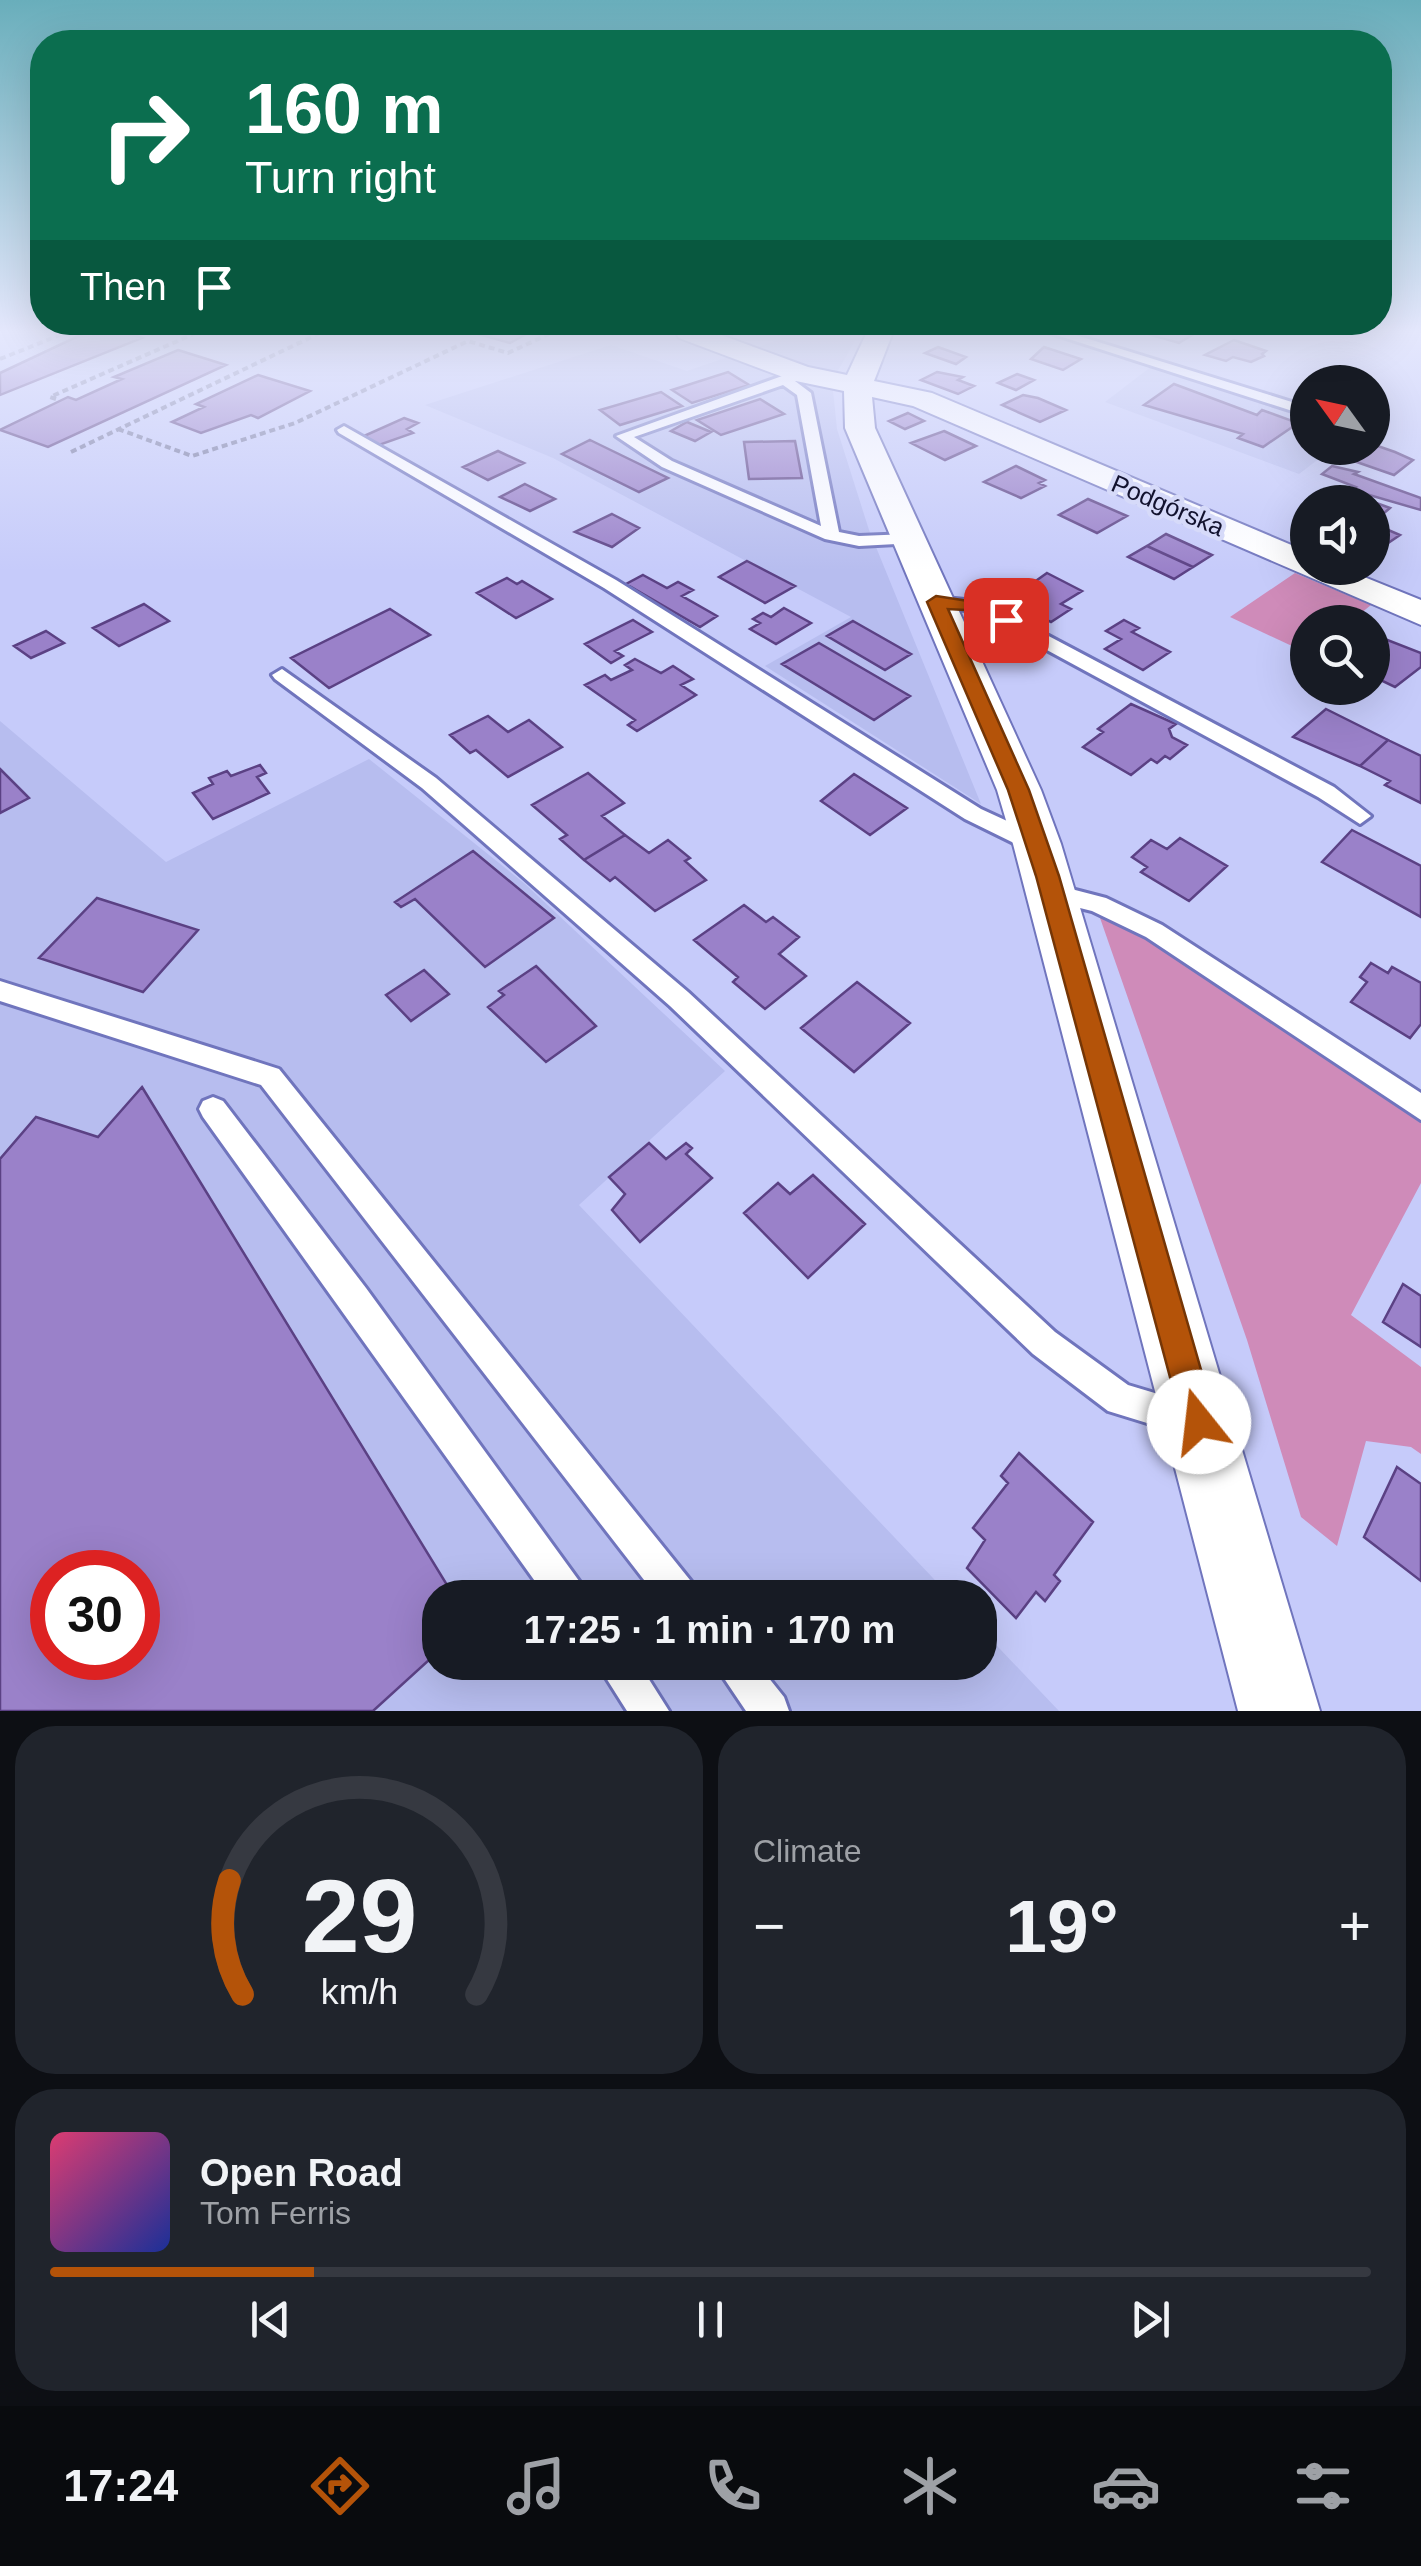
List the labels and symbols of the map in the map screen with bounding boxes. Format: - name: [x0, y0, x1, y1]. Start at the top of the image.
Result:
- north arrow: [1290, 365, 1390, 465]
- street label: Podgórska: [1108, 469, 1229, 541]
- pin: [964, 578, 1049, 663]
- position arrow: [1147, 1370, 1251, 1474]
- speed limit sign: 30: [30, 1550, 160, 1680]

